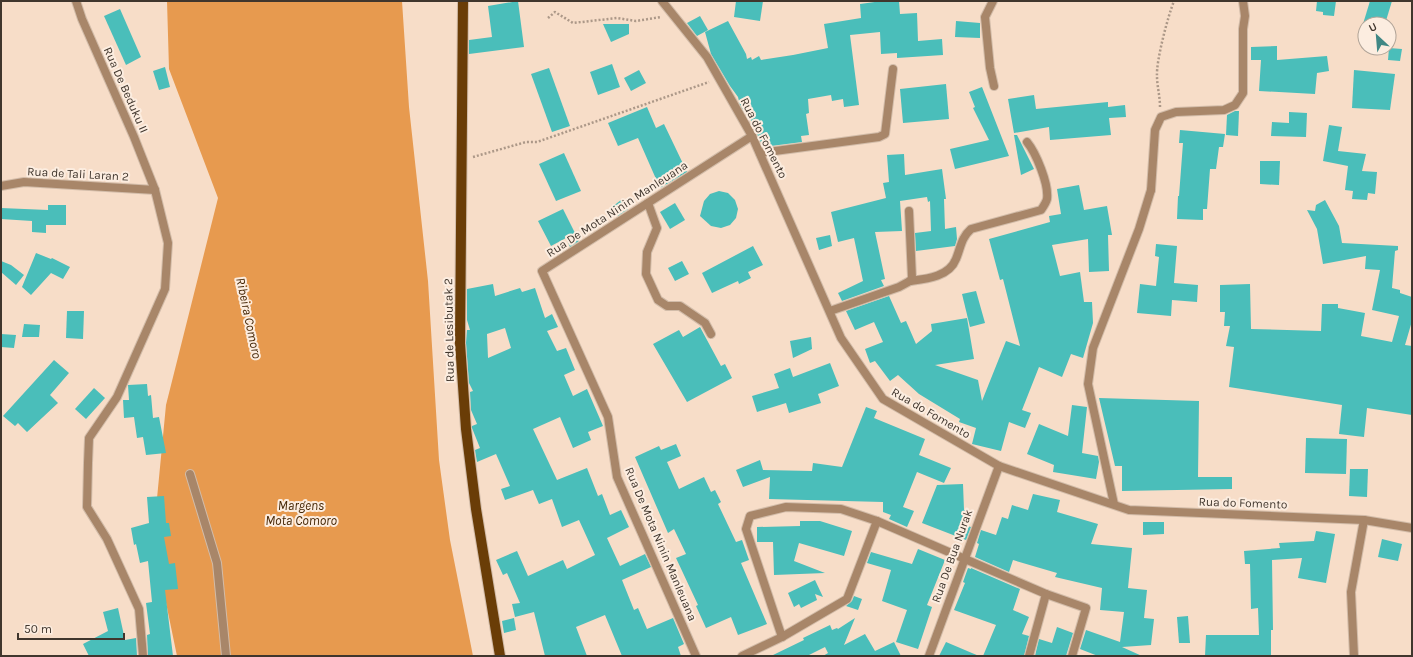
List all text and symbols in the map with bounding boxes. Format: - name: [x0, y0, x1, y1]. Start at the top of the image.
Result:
- north arrow: [1357, 16, 1397, 56]
- text: U: [1367, 20, 1379, 35]
- street label: Rua De Beduku II: [101, 45, 151, 135]
- street label: Rua do Fomento: [738, 95, 790, 181]
- street label: Rua De Mota Ninin Manleuana: [544, 158, 690, 260]
- street label: Rua de Tali Laran 2: [27, 164, 129, 184]
- water label: Ribeira Comoro: [233, 276, 265, 361]
- street label: Rua de Lesibutak 2: [441, 278, 457, 382]
- street label: Rua do Fomento: [889, 385, 973, 441]
- street label: Rua De Mota Ninin Manleuana: [622, 465, 700, 623]
- street label: Rua do Fomento: [1198, 494, 1288, 512]
- water label: Margens Mota Comoro: [265, 498, 337, 528]
- street label: Rua De Bua Nurak: [929, 507, 975, 605]
- scale bar: [18, 615, 124, 641]
- text: 50 m: [24, 622, 52, 636]

